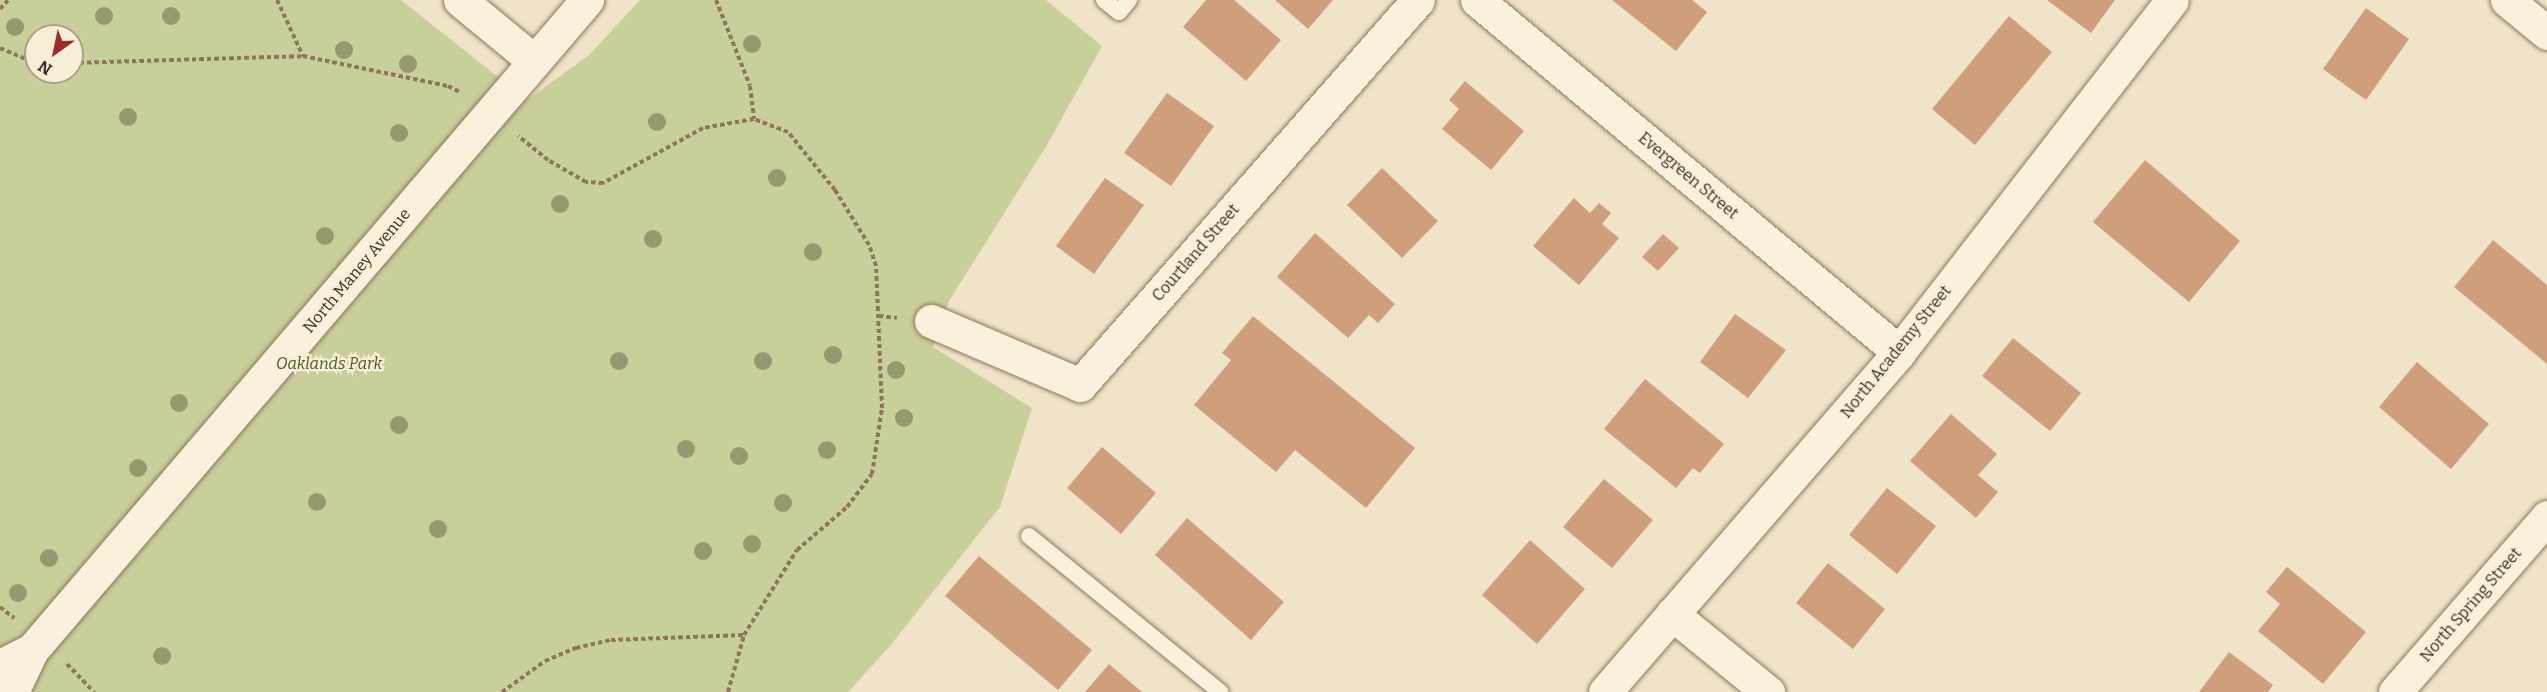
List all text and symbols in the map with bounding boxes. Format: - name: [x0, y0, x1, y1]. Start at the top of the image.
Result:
- north arrow: [24, 24, 84, 84]
- text: N: [35, 57, 55, 79]
- street label: Evergreen Street: [1634, 129, 1742, 223]
- street label: Courtland Street: [1148, 200, 1244, 306]
- street label: North Maney Avenue: [299, 205, 415, 337]
- street label: North Academy Street: [1837, 282, 1955, 422]
- park label: Oaklands Park: [276, 354, 382, 374]
- street label: North Spring Street: [2416, 544, 2526, 666]

